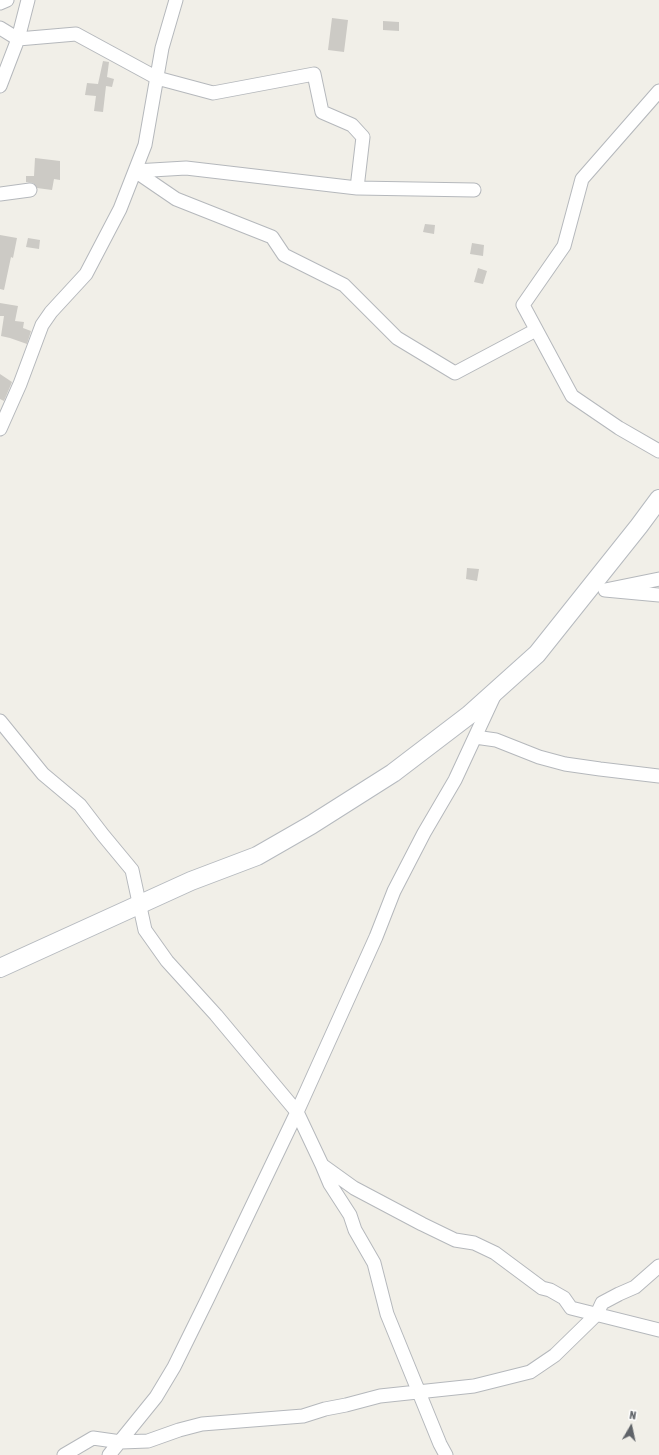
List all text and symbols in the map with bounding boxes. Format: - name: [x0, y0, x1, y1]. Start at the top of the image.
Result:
- north arrow: [611, 1407, 651, 1447]
- text: N: [629, 1409, 637, 1422]

